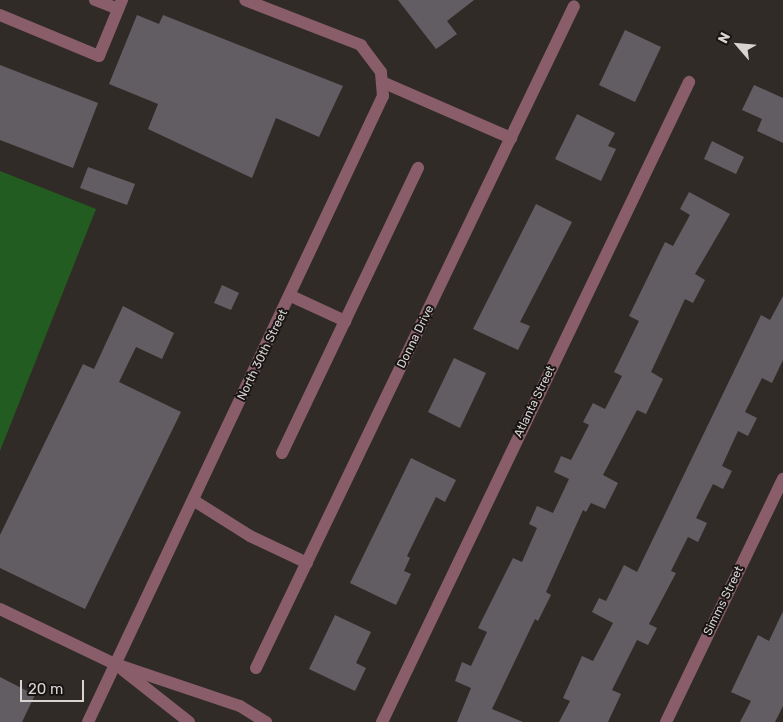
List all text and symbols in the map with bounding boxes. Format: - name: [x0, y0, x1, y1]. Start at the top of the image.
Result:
- north arrow: [713, 20, 763, 70]
- text: N: [714, 30, 734, 46]
- street label: Donna Drive: [395, 303, 437, 371]
- street label: North 30th Street: [235, 307, 291, 403]
- street label: Atlanta Street: [511, 364, 559, 440]
- street label: Simms Street: [701, 564, 747, 638]
- scale bar: [22, 670, 86, 702]
- text: 20 m: [28, 680, 63, 698]

